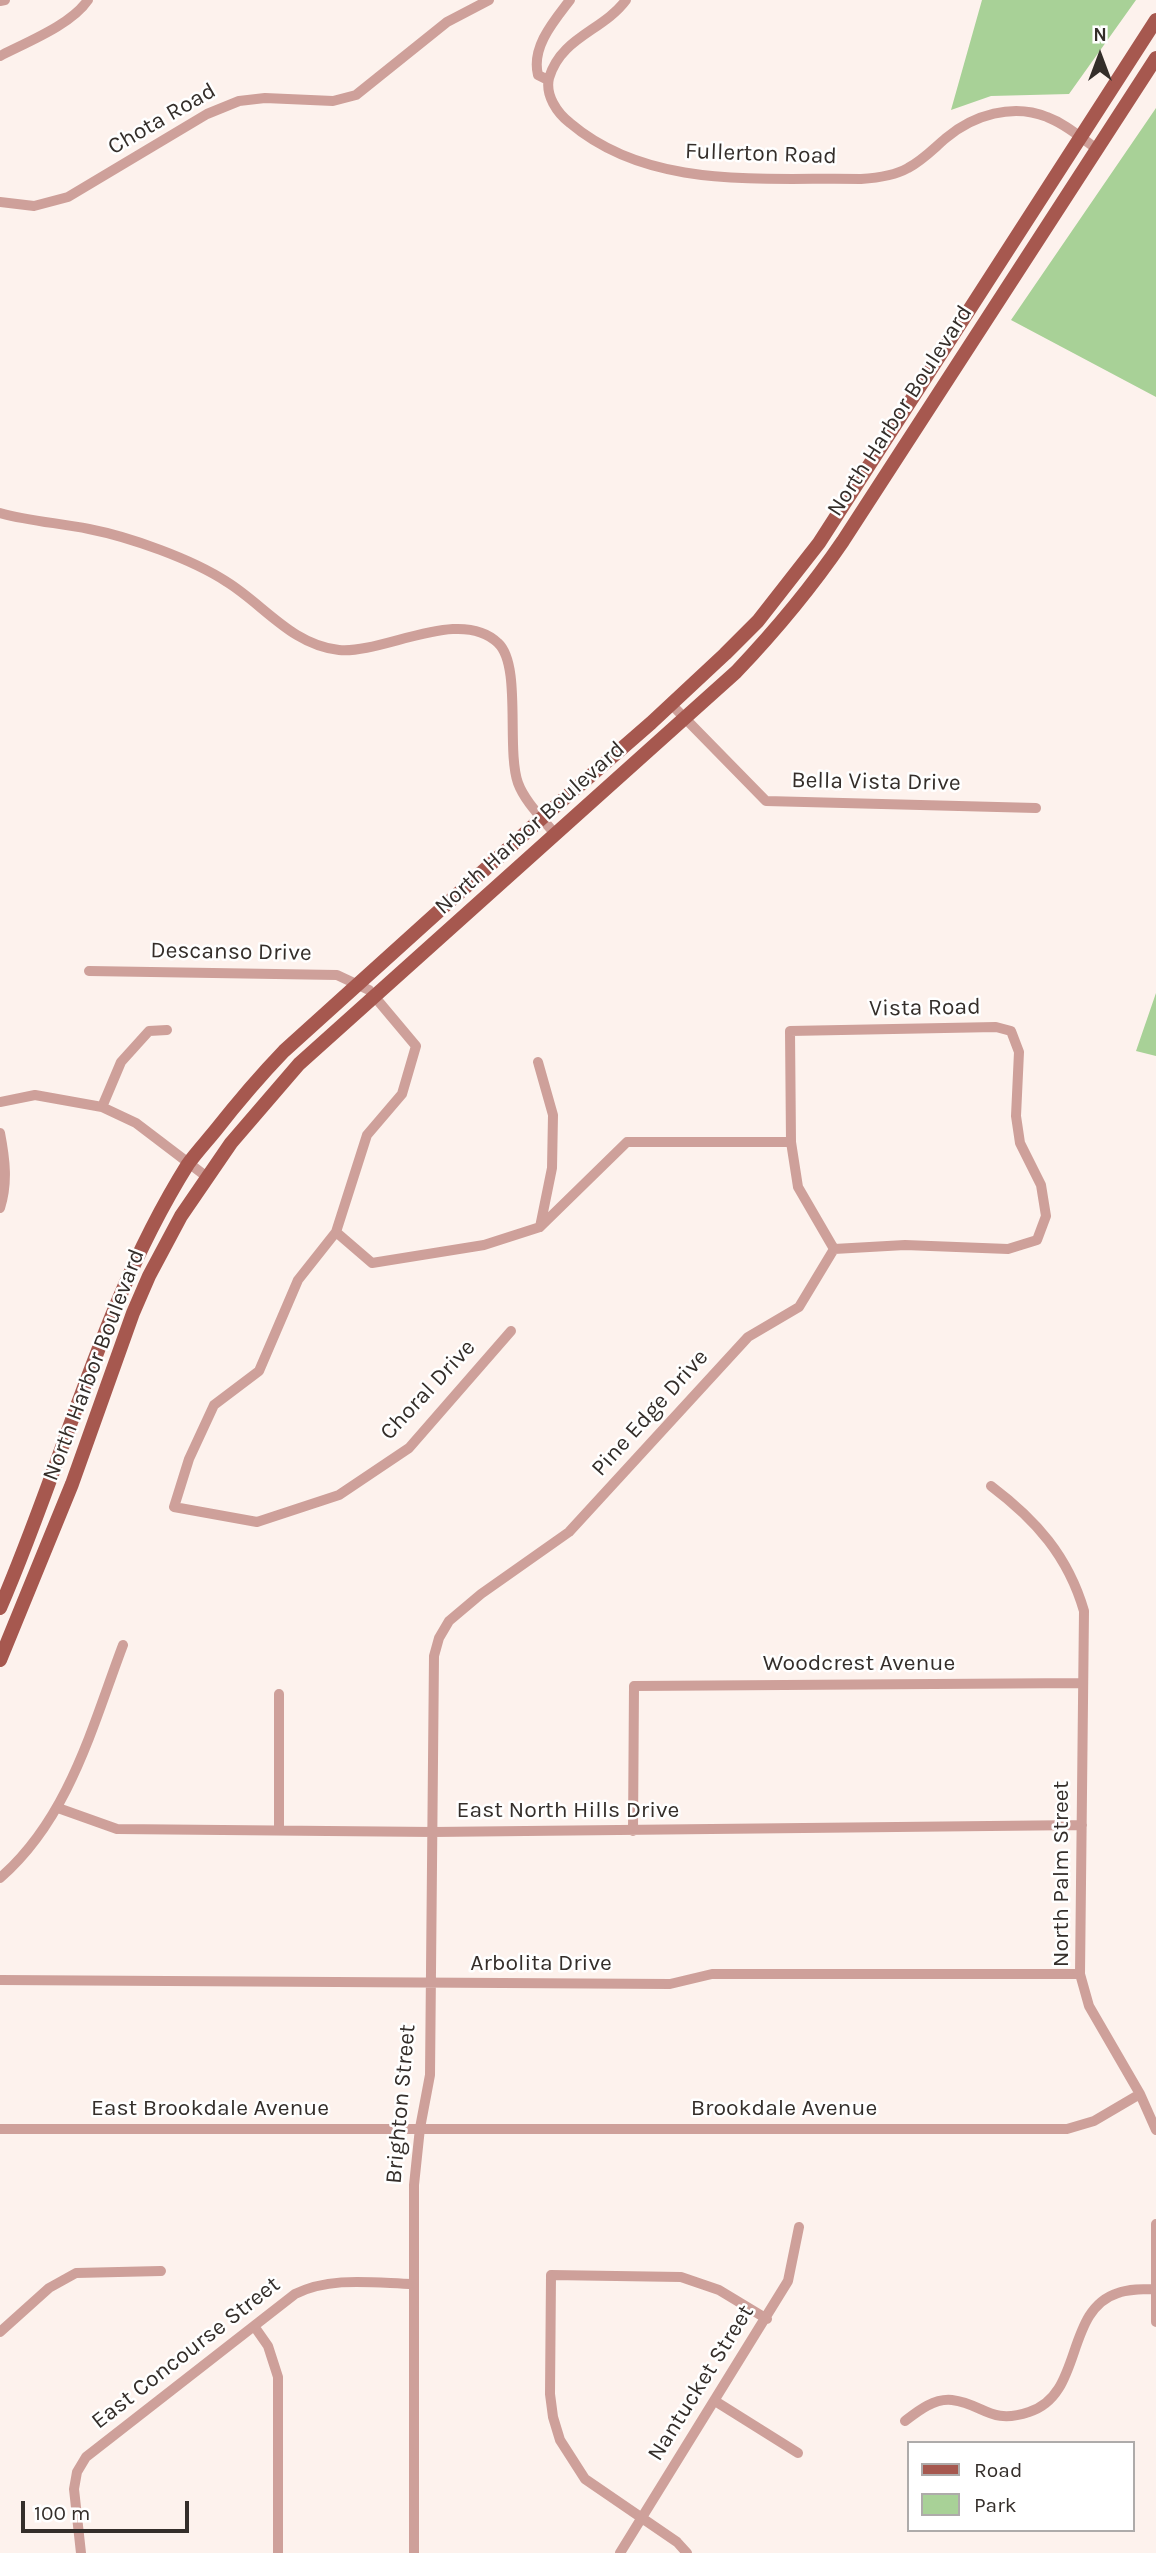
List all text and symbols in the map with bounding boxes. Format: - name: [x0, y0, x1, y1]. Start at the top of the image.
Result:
- north arrow: [1065, 21, 1135, 91]
- text: N: [1093, 24, 1107, 46]
- street label: Chota Road: [103, 77, 221, 161]
- street label: Fullerton Road: [685, 138, 837, 170]
- street label: North Harbor Boulevard: [821, 300, 979, 522]
- street label: North Harbor Boulevard: [429, 735, 631, 921]
- street label: Bella Vista Drive: [791, 767, 961, 797]
- street label: Descanso Drive: [150, 937, 312, 967]
- street label: Vista Road: [869, 993, 981, 1023]
- street label: North Harbor Boulevard: [37, 1245, 151, 1485]
- street label: Choral Drive: [375, 1334, 481, 1446]
- street label: Pine Edge Drive: [586, 1344, 714, 1482]
- street label: Woodcrest Avenue: [763, 1649, 955, 1677]
- street label: North Palm Street: [1047, 1781, 1075, 1967]
- street label: East North Hills Drive: [457, 1796, 679, 1824]
- street label: Arbolita Drive: [470, 1949, 612, 1977]
- street label: Brighton Street: [380, 2023, 422, 2185]
- street label: East Brookdale Avenue: [91, 2094, 329, 2122]
- street label: Brookdale Avenue: [691, 2094, 877, 2122]
- street label: East Concourse Street: [86, 2271, 286, 2435]
- street label: Nantucket Street: [642, 2300, 760, 2466]
- legend: [908, 2441, 1135, 2532]
- text: Road: [974, 2458, 1022, 2482]
- scale bar: [24, 2486, 192, 2530]
- text: Park: [974, 2493, 1017, 2517]
- text: 100 m: [34, 2501, 91, 2525]

